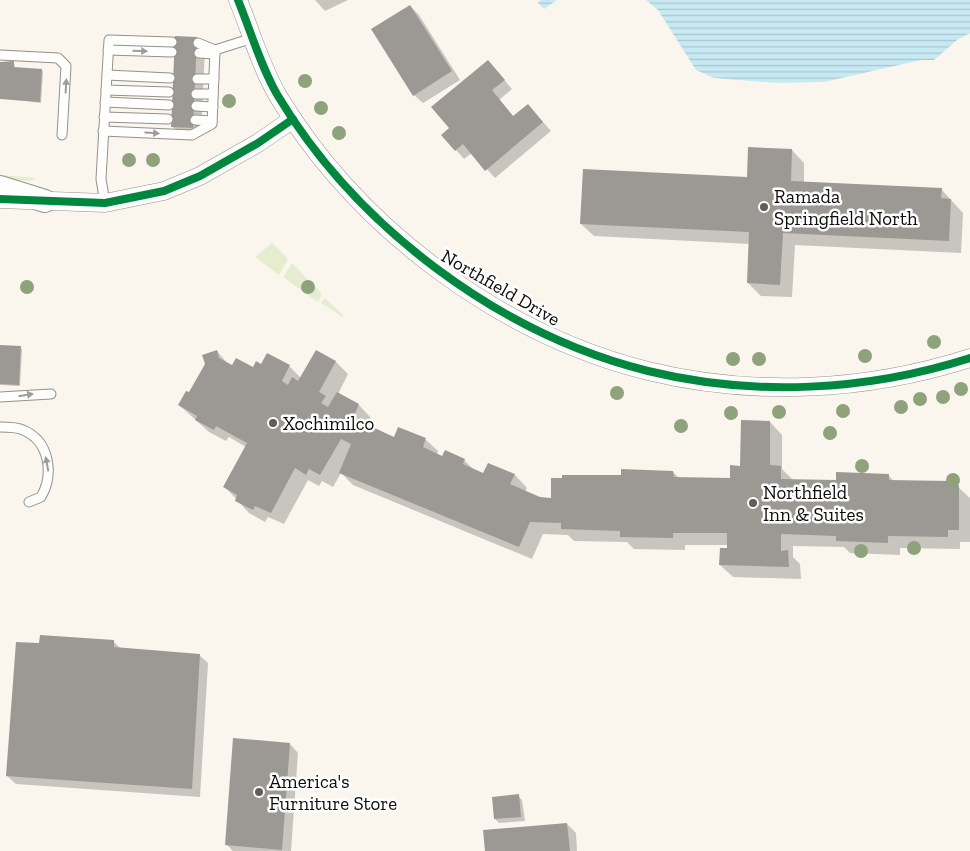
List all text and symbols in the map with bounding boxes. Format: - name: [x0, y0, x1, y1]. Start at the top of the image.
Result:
- one-way arrow: [132, 47, 148, 55]
- one-way arrow: [63, 78, 71, 94]
- one-way arrow: [144, 130, 160, 138]
- place label: Ramada Springfield North: [774, 185, 918, 230]
- marker: Ramada Springfield North: [758, 201, 770, 213]
- street label: Northfield Drive: [437, 244, 564, 331]
- one-way arrow: [18, 390, 34, 398]
- place label: Xochimilco: [283, 412, 375, 435]
- marker: Xochimilco: [267, 417, 279, 429]
- one-way arrow: [43, 455, 51, 471]
- place label: Northfield Inn & Suites: [763, 481, 864, 526]
- marker: Northfield Inn & Suites: [747, 497, 759, 509]
- place label: America's Furniture Store: [269, 770, 397, 815]
- marker: America's Furniture Store: [253, 786, 265, 798]

